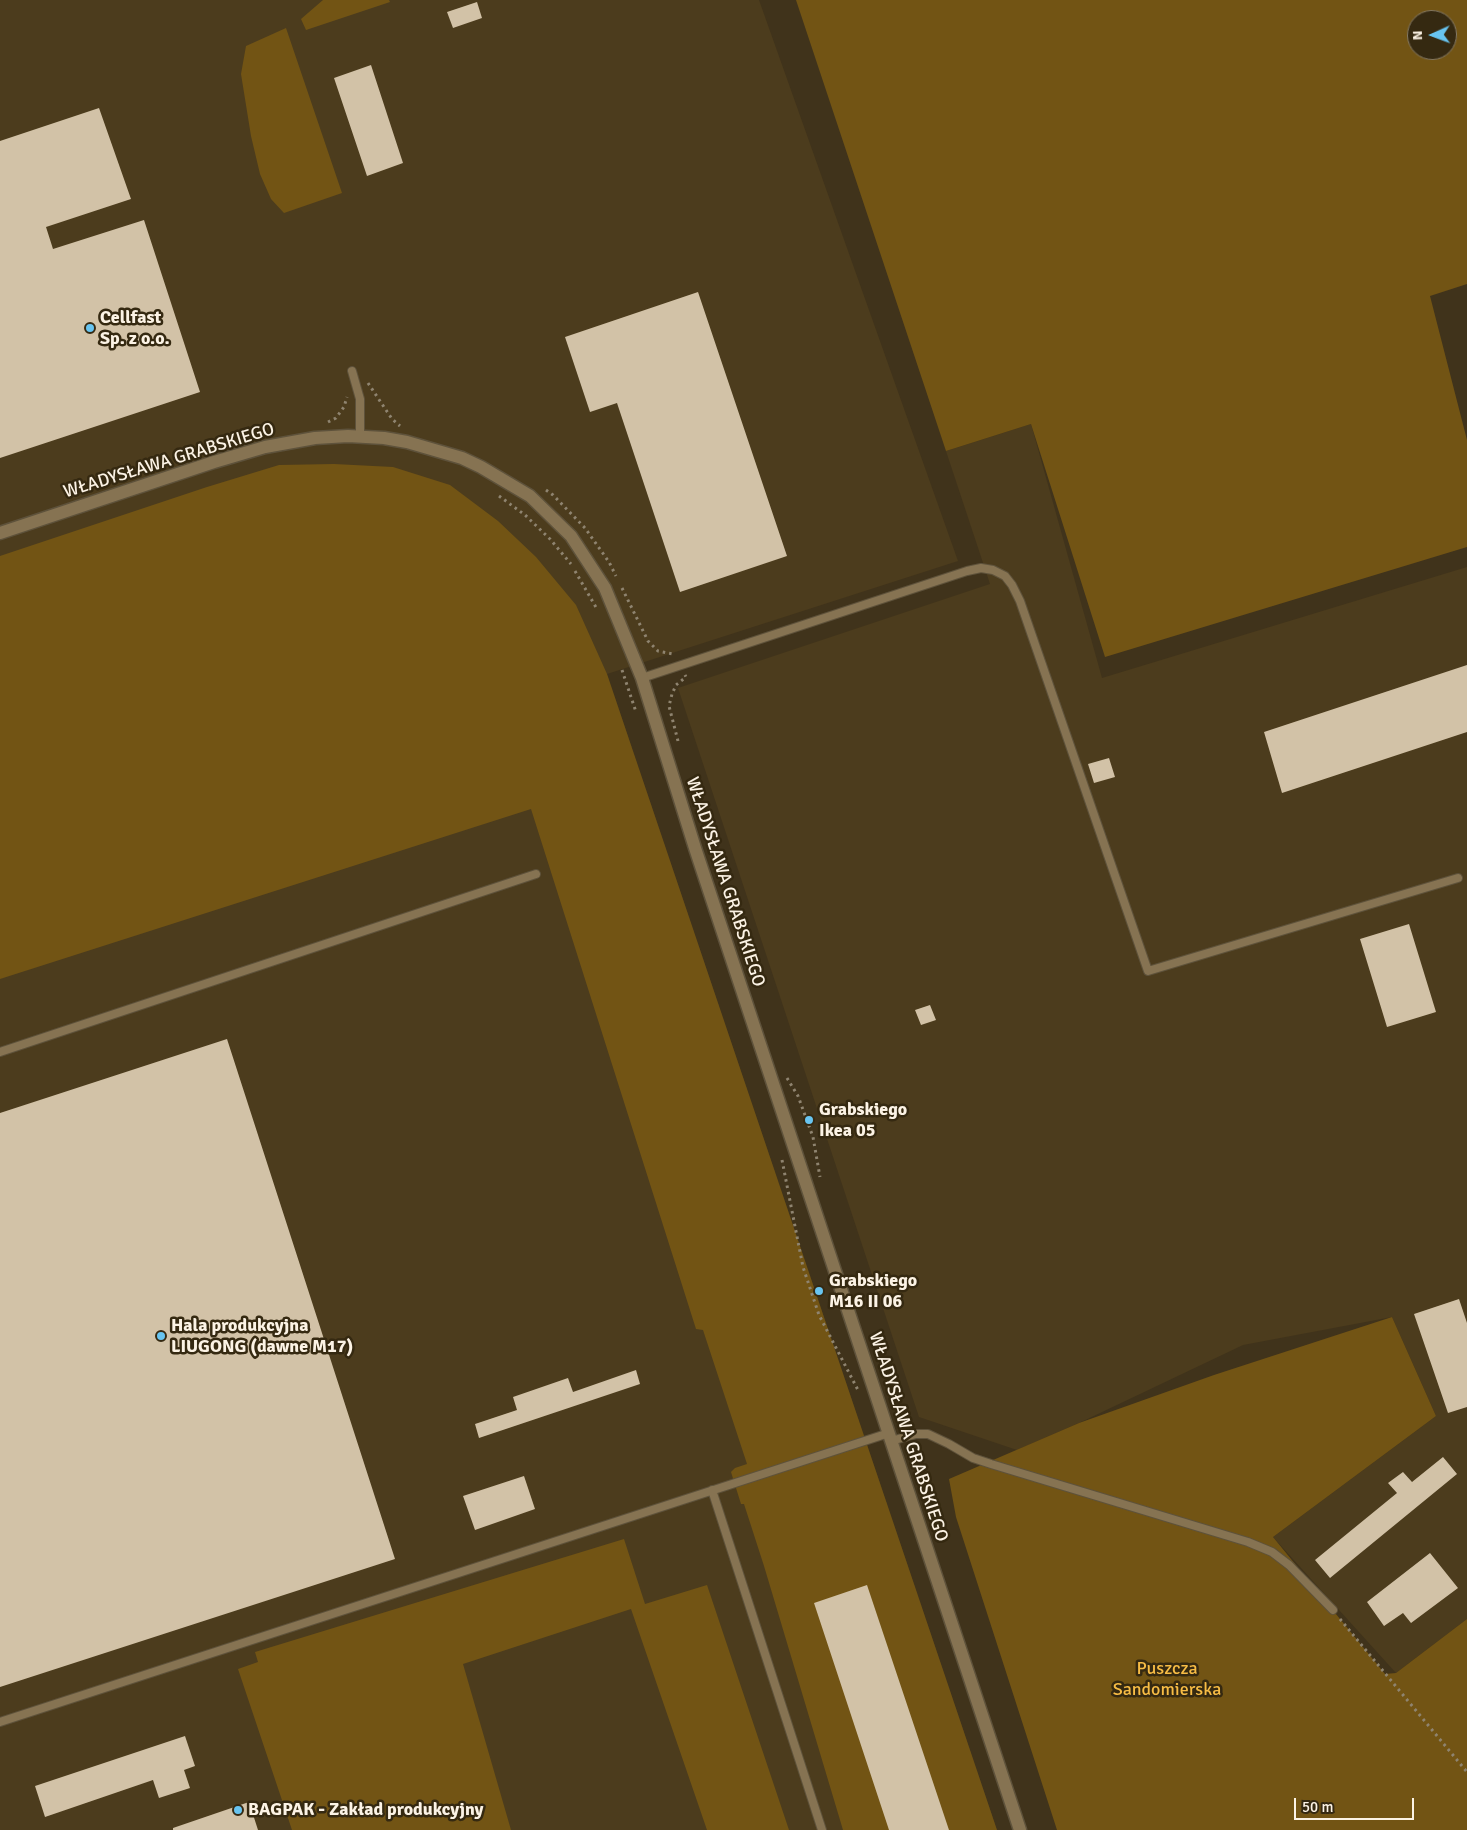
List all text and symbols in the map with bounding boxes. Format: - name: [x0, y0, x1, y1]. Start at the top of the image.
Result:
- north arrow: [1407, 10, 1457, 60]
- text: N: [1409, 30, 1426, 41]
- place label: Cellfast Sp. z o.o.: [100, 307, 170, 350]
- marker: Cellfast Sp. z o.o.: [84, 322, 96, 334]
- street label: WŁADYSŁAWA GRABSKIEGO: [61, 419, 277, 503]
- street label: WŁADYSŁAWA GRABSKIEGO: [681, 774, 769, 990]
- place label: Grabskiego Ikea 05: [819, 1099, 907, 1142]
- marker: Grabskiego Ikea 05: [803, 1114, 815, 1126]
- place label: Grabskiego M16 II 06: [829, 1270, 917, 1312]
- marker: Grabskiego M16 II 06: [813, 1285, 825, 1297]
- place label: Hala produkcyjna LIUGONG (dawne M17): [171, 1315, 353, 1358]
- street label: WŁADYSŁAWA GRABSKIEGO: [864, 1329, 952, 1545]
- marker: Hala produkcyjna LIUGONG (dawne M17): [155, 1330, 167, 1342]
- park label: Puszcza Sandomierska: [1113, 1658, 1221, 1700]
- scale bar: [1297, 1788, 1417, 1820]
- text: 50 m: [1302, 1798, 1333, 1816]
- place label: BAGPAK - Zakład produkcyjny: [248, 1799, 484, 1821]
- marker: BAGPAK - Zakład produkcyjny: [232, 1804, 244, 1816]

